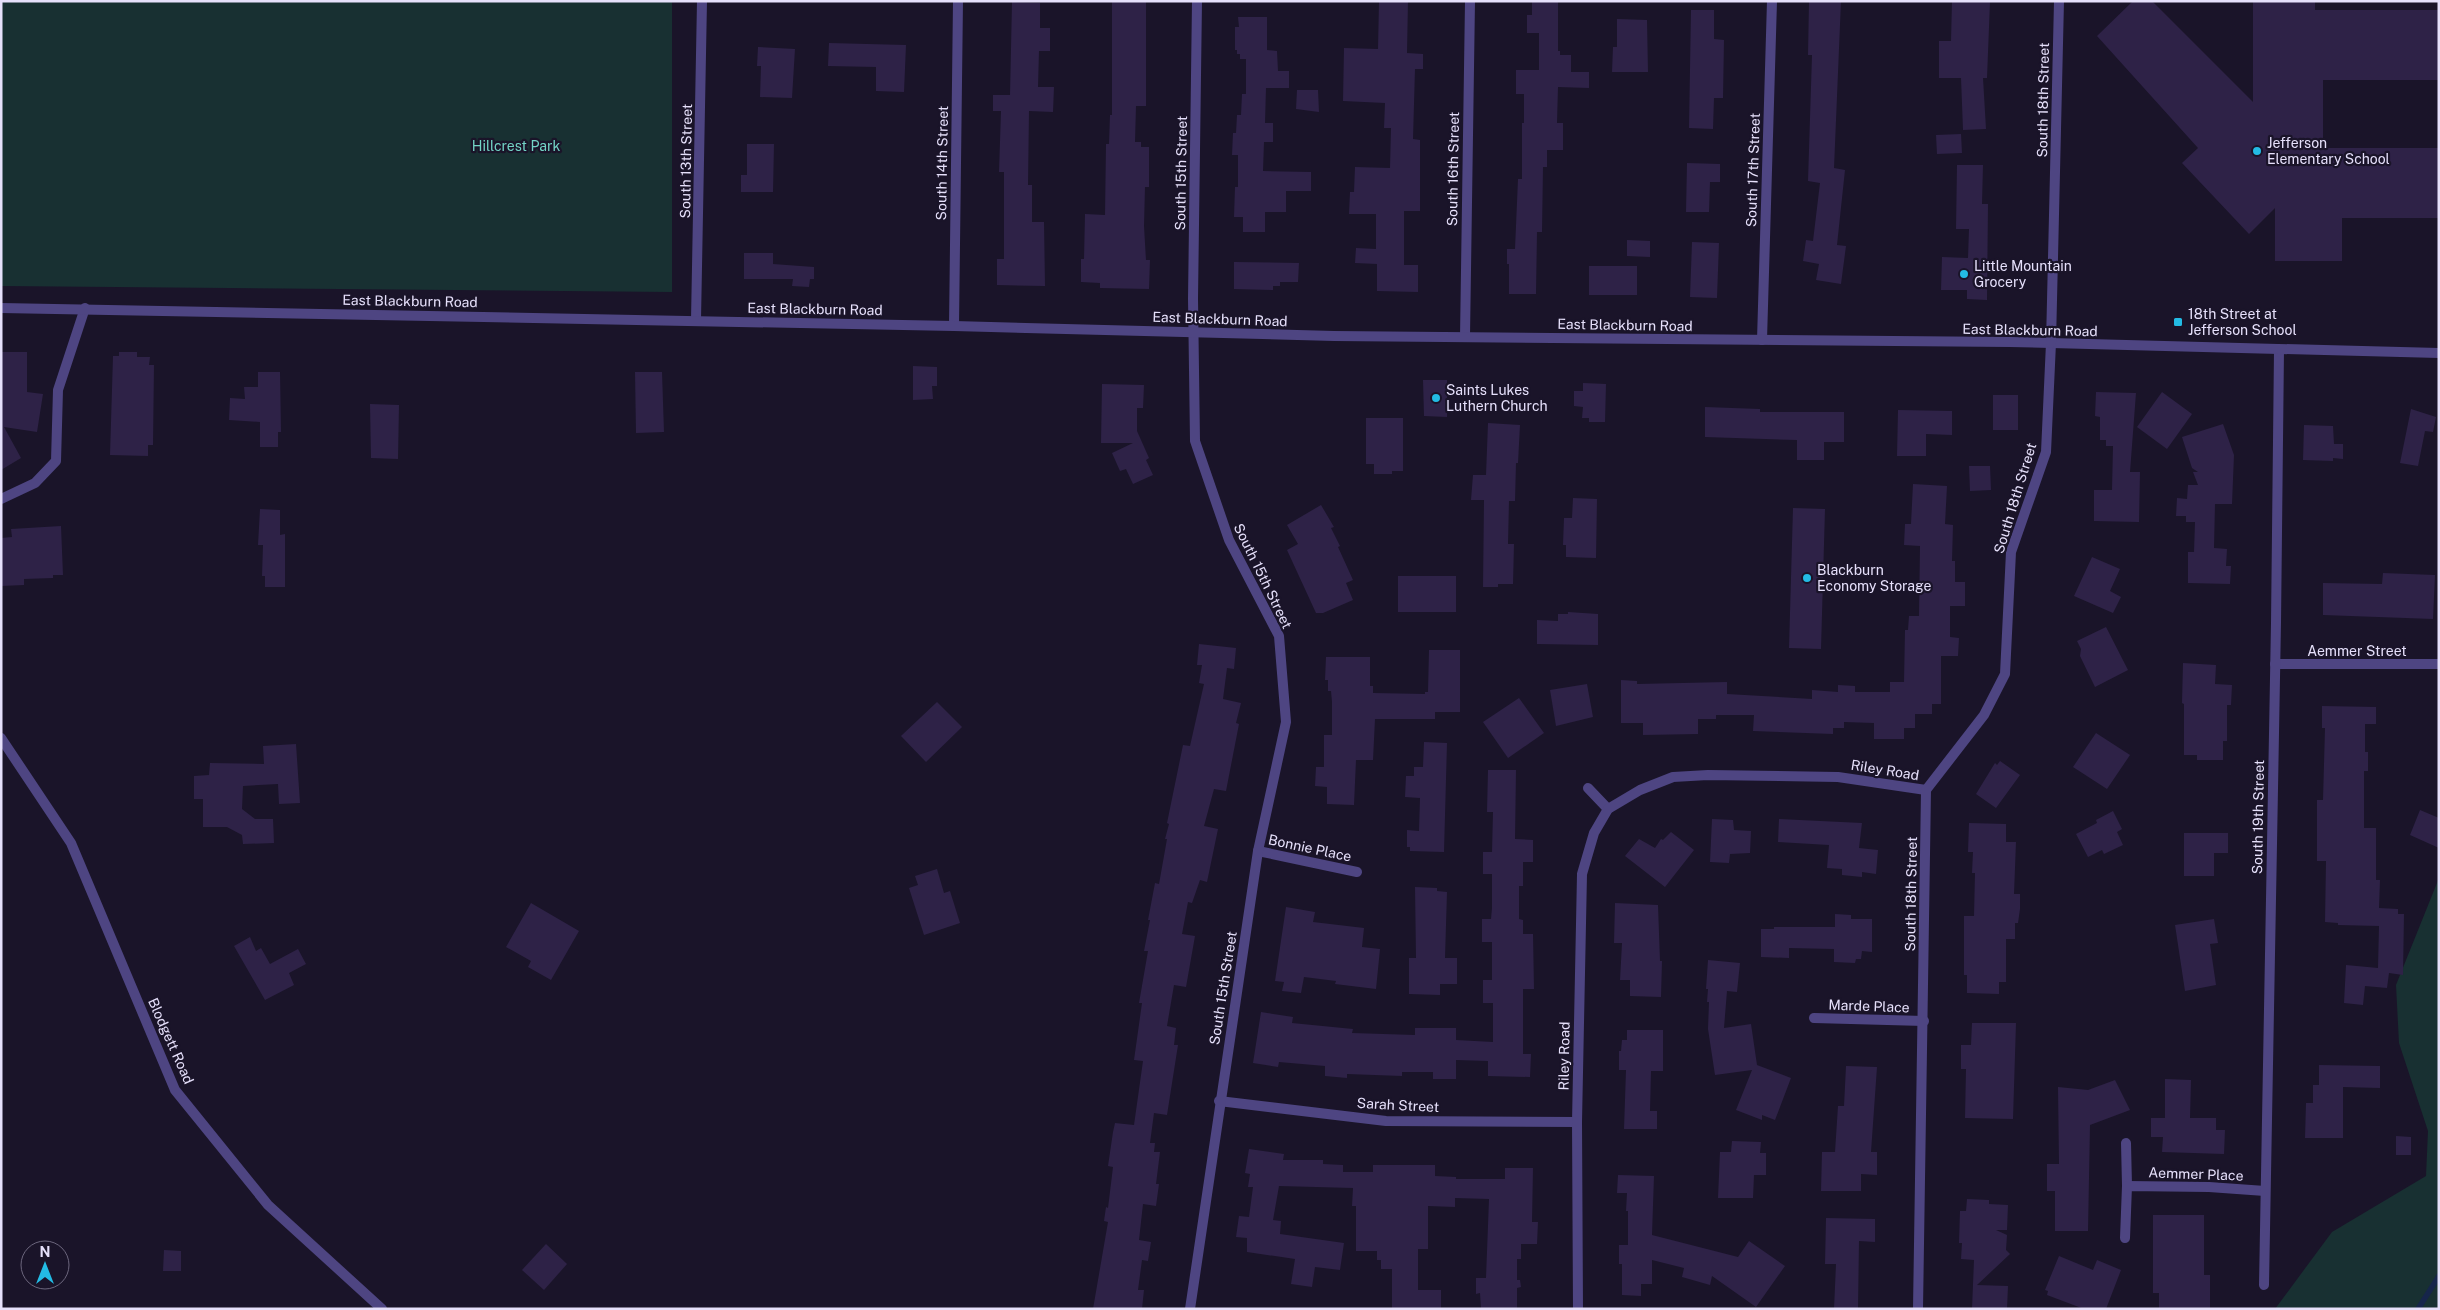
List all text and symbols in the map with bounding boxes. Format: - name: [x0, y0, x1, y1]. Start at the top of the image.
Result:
- street label: South 18th Street: [2034, 42, 2052, 158]
- street label: South 13th Street: [677, 104, 695, 218]
- street label: South 14th Street: [933, 106, 951, 220]
- street label: South 16th Street: [1444, 112, 1462, 226]
- street label: South 17th Street: [1743, 113, 1763, 227]
- street label: South 15th Street: [1172, 115, 1190, 231]
- place label: Jefferson Elementary School: [2267, 135, 2390, 167]
- park label: Hillcrest Park: [472, 138, 560, 154]
- marker: Jefferson Elementary School: [2251, 145, 2263, 157]
- place label: Little Mountain Grocery: [1974, 258, 2072, 290]
- marker: Little Mountain Grocery: [1958, 268, 1970, 280]
- street label: East Blackburn Road: [342, 292, 478, 310]
- street label: East Blackburn Road: [747, 300, 883, 318]
- place label: 18th Street at Jefferson School: [2188, 306, 2297, 338]
- street label: East Blackburn Road: [1152, 309, 1288, 329]
- street label: East Blackburn Road: [1557, 316, 1693, 334]
- marker: 18th Street at Jefferson School: [2172, 316, 2184, 328]
- street label: East Blackburn Road: [1962, 321, 2098, 339]
- place label: Saints Lukes Luthern Church: [1446, 382, 1548, 414]
- marker: Saints Lukes Luthern Church: [1430, 392, 1442, 404]
- street label: South 18th Street: [1991, 441, 2039, 555]
- street label: South 15th Street: [1231, 521, 1295, 631]
- place label: Blackburn Economy Storage: [1817, 562, 1932, 594]
- marker: Blackburn Economy Storage: [1801, 572, 1813, 584]
- street label: Aemmer Street: [2307, 643, 2407, 659]
- street label: Riley Road: [1850, 757, 1920, 783]
- street label: South 19th Street: [2249, 760, 2267, 874]
- street label: Bonnie Place: [1267, 831, 1353, 865]
- street label: South 18th Street: [1902, 836, 1920, 952]
- street label: South 15th Street: [1206, 930, 1240, 1046]
- street label: Blodgett Road: [145, 996, 197, 1086]
- street label: Marde Place: [1828, 997, 1910, 1015]
- street label: Riley Road: [1555, 1022, 1573, 1090]
- street label: Sarah Street: [1356, 1095, 1440, 1115]
- street label: Aemmer Place: [2148, 1164, 2244, 1184]
- north arrow: [20, 1240, 70, 1290]
- text: N: [40, 1244, 50, 1260]

